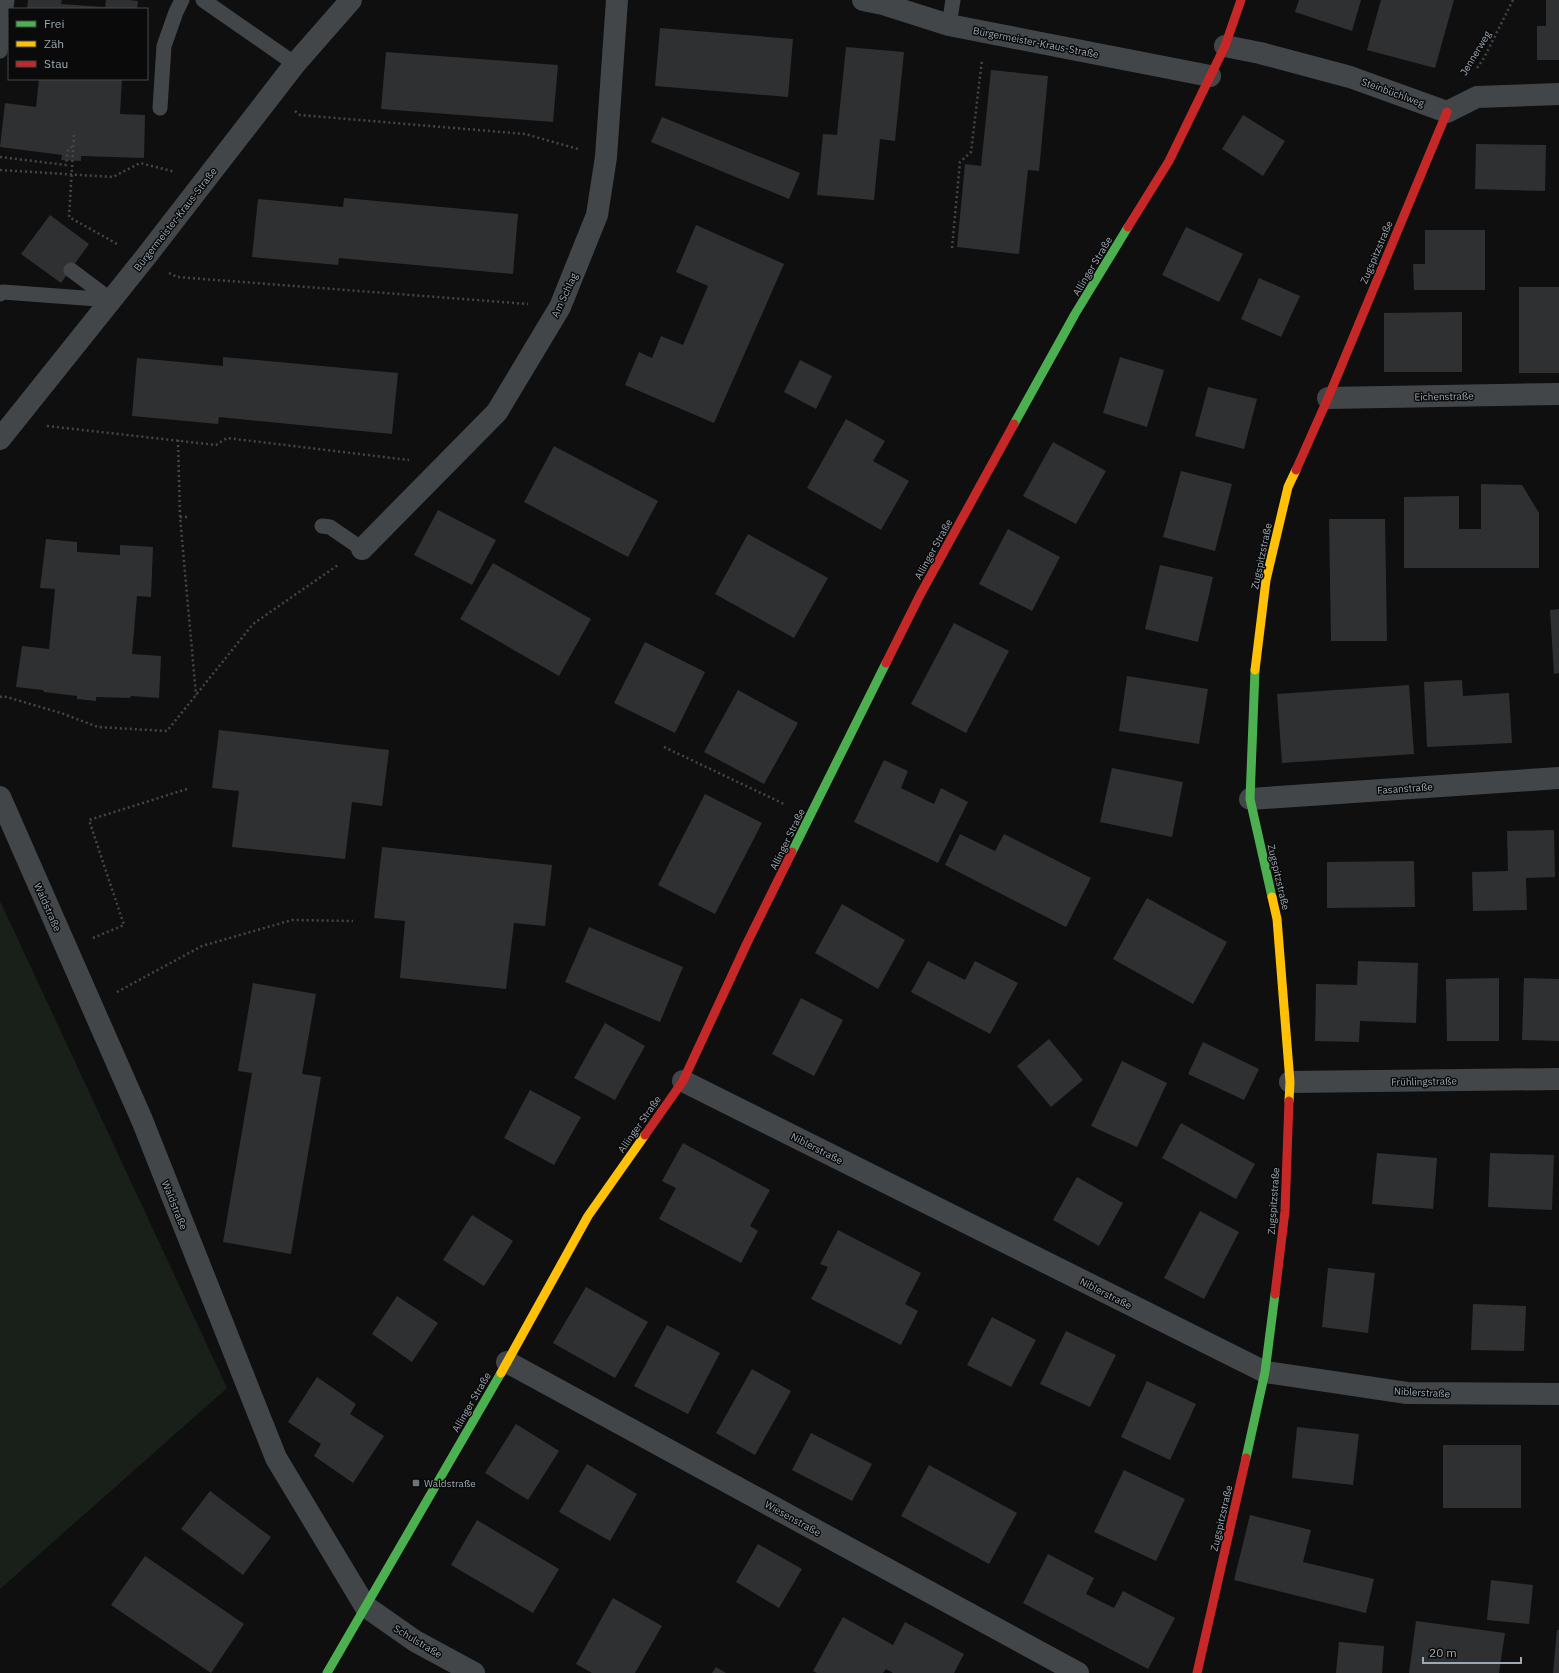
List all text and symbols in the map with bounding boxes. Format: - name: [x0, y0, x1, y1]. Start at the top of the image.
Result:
- legend: [8, 8, 148, 80]
- text: Frei: [44, 16, 64, 31]
- street label: Bürgermeister-Kraus-Straße: [972, 24, 1100, 61]
- street label: Jennerweg: [1457, 28, 1494, 78]
- text: Zäh: [44, 36, 64, 51]
- text: Stau: [44, 56, 68, 71]
- street label: Steinbüchlweg: [1359, 75, 1427, 110]
- street label: Bürgermeister-Kraus-Straße: [131, 165, 220, 274]
- street label: Zugspitzstraße: [1357, 218, 1396, 286]
- street label: Allinger Straße: [1070, 234, 1115, 298]
- street label: Am Schlag: [549, 270, 581, 319]
- street label: Eichenstraße: [1414, 389, 1474, 404]
- street label: Allinger Straße: [912, 516, 956, 582]
- street label: Zugspitzstraße: [1248, 521, 1275, 590]
- street label: Fasanstraße: [1377, 780, 1434, 797]
- street label: Allinger Straße: [767, 806, 808, 872]
- street label: Zugspitzstraße: [1265, 843, 1293, 912]
- street label: Waldstraße: [31, 881, 64, 934]
- street label: Frühlingstraße: [1391, 1074, 1458, 1089]
- street label: Allinger Straße: [615, 1093, 664, 1155]
- street label: Niblerstraße: [789, 1130, 845, 1167]
- street label: Zugspitzstraße: [1265, 1167, 1282, 1235]
- street label: Waldstraße: [159, 1179, 190, 1232]
- street label: Niblerstraße: [1078, 1275, 1134, 1312]
- street label: Allinger Straße: [449, 1370, 494, 1434]
- street label: Niblerstraße: [1393, 1385, 1451, 1400]
- place label: Waldstraße: [424, 1477, 476, 1490]
- marker: Waldstraße: [411, 1478, 421, 1488]
- street label: Zugspitzstraße: [1208, 1483, 1235, 1552]
- street label: Wiesenstraße: [762, 1498, 824, 1539]
- street label: Schulstraße: [391, 1622, 445, 1661]
- scale bar: [1423, 1639, 1521, 1665]
- text: 20 m: [1429, 1645, 1457, 1660]

